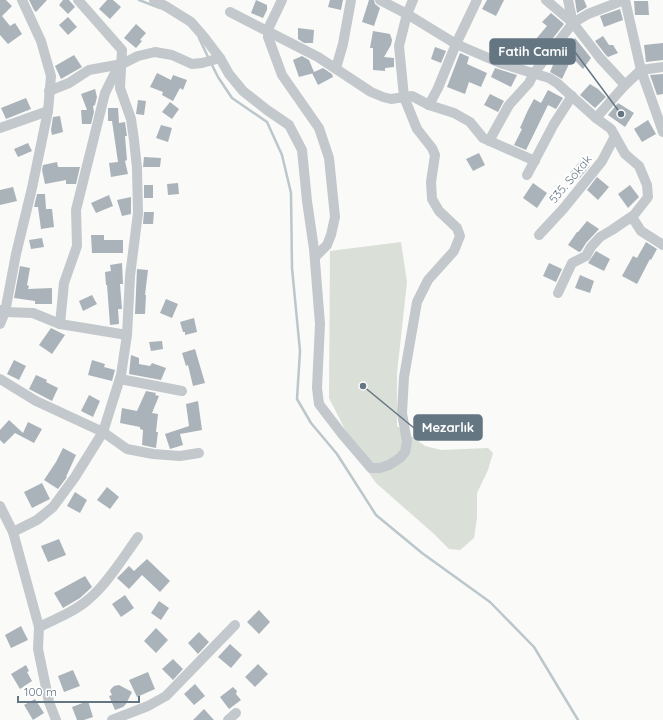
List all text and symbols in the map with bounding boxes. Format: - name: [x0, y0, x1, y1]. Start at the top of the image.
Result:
- callout: Fatih Camii: [490, 39, 575, 64]
- text: Fatih Camii: [498, 43, 568, 59]
- street label: 535. Sokak: [545, 152, 595, 206]
- callout: Mezarlık: [414, 415, 482, 440]
- text: Mezarlık: [422, 419, 474, 435]
- scale bar: [18, 678, 139, 704]
- text: 100 m: [24, 684, 57, 699]

